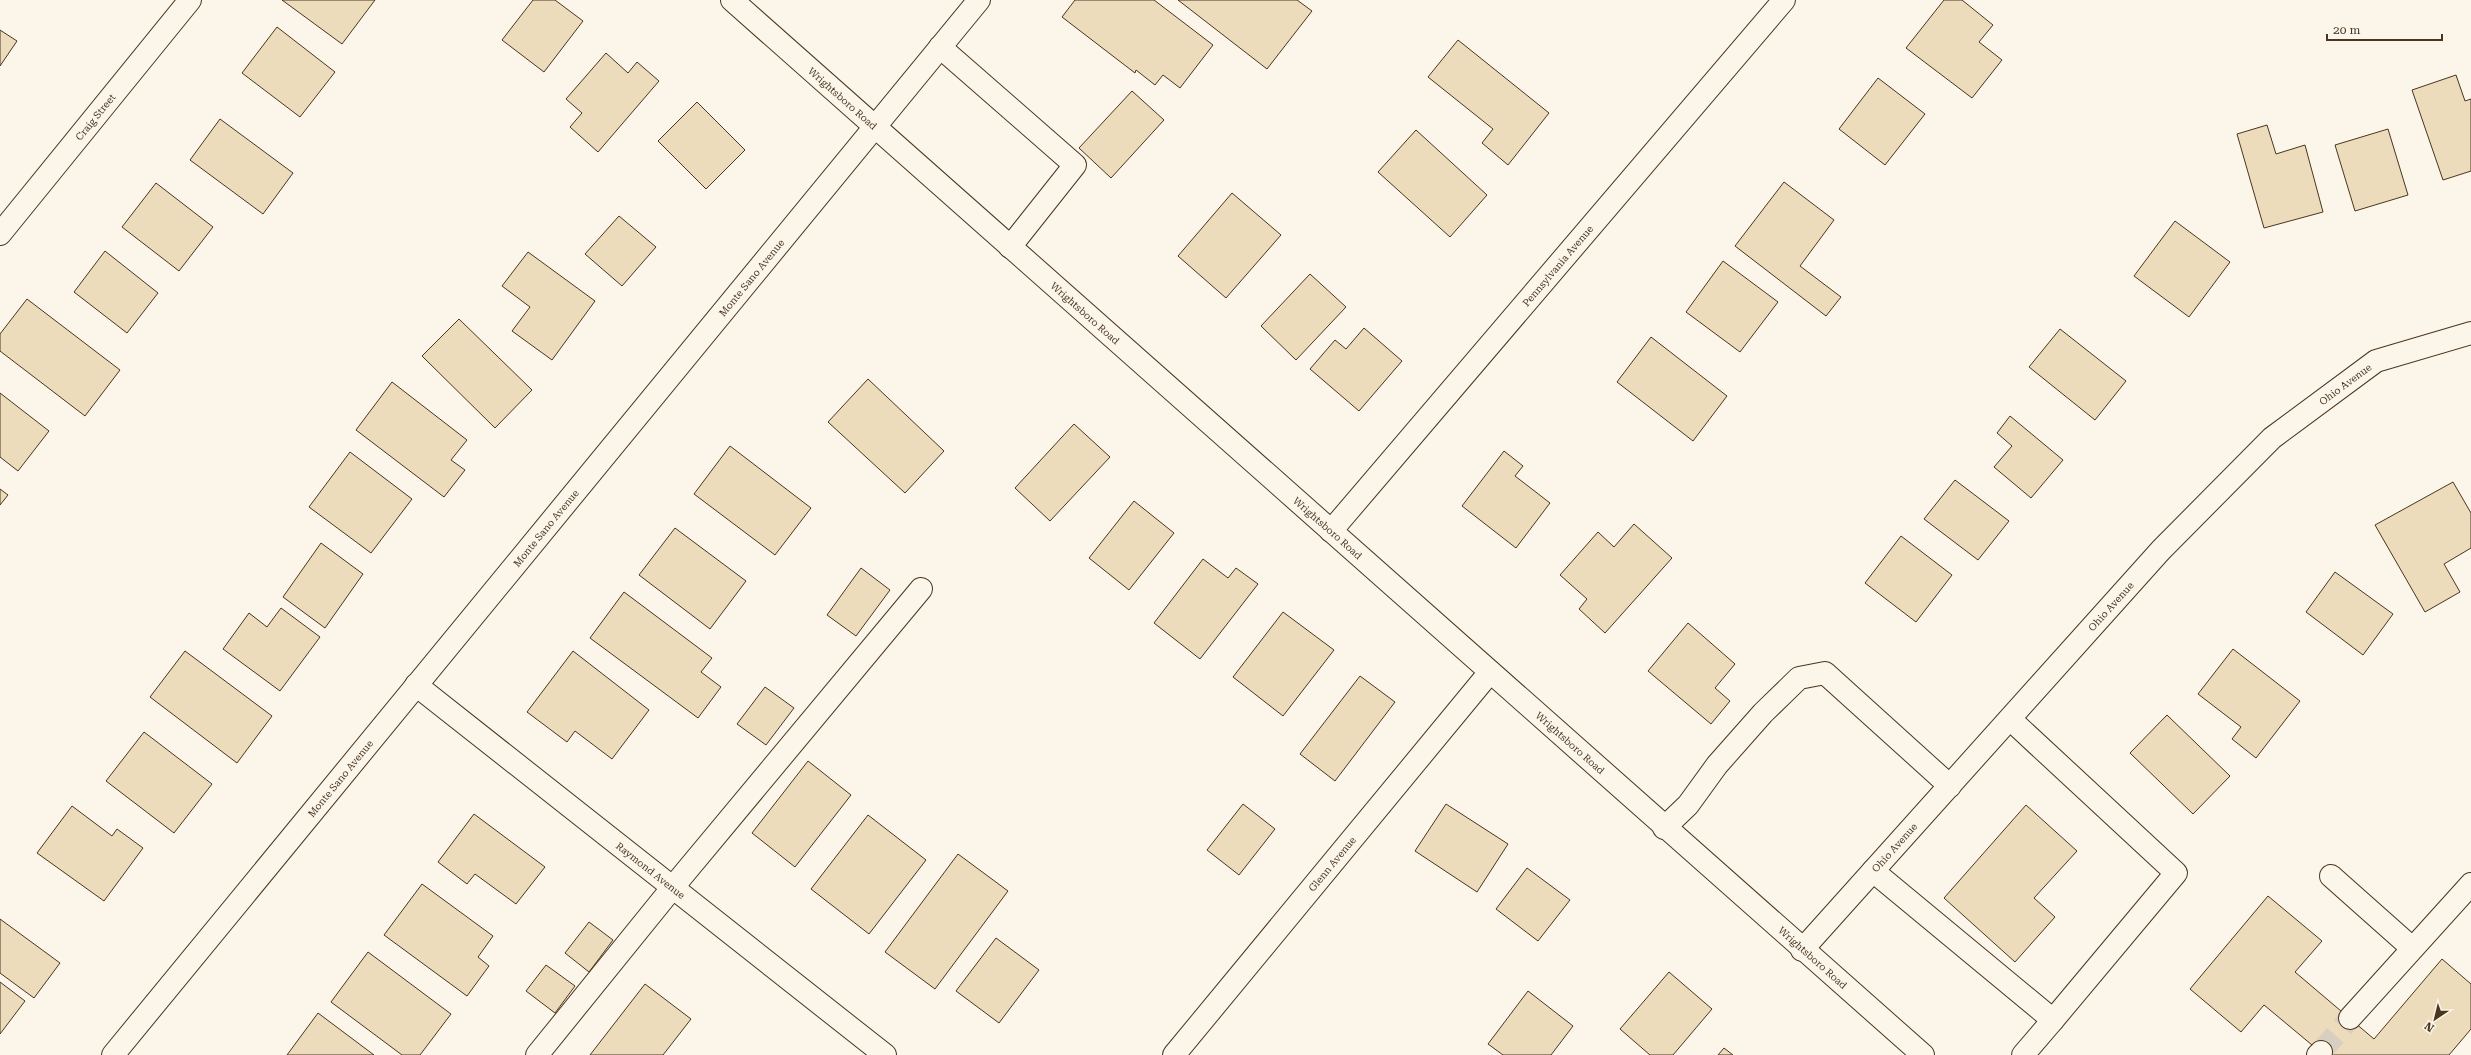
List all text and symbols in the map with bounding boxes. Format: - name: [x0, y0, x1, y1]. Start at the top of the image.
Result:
- scale bar: [2327, 16, 2442, 42]
- text: 20 m: [2333, 23, 2360, 37]
- street label: Wrightsboro Road: [806, 65, 879, 132]
- street label: Craig Street: [73, 91, 118, 143]
- street label: Pennsylvania Avenue: [1520, 223, 1596, 308]
- street label: Monte Sano Avenue: [717, 237, 787, 318]
- street label: Wrightsboro Road: [1048, 280, 1122, 347]
- street label: Ohio Avenue: [2317, 361, 2374, 407]
- street label: Monte Sano Avenue: [511, 487, 581, 569]
- street label: Wrightsboro Road: [1291, 495, 1364, 562]
- street label: Ohio Avenue: [2086, 579, 2136, 633]
- street label: Wrightsboro Road: [1534, 710, 1607, 777]
- street label: Monte Sano Avenue: [306, 737, 376, 819]
- street label: Ohio Avenue: [1870, 820, 1920, 874]
- street label: Glenn Avenue: [1306, 834, 1358, 894]
- street label: Raymond Avenue: [614, 840, 687, 901]
- street label: Wrightsboro Road: [1776, 925, 1850, 991]
- north arrow: [2415, 999, 2455, 1039]
- text: N: [2422, 1019, 2437, 1035]

